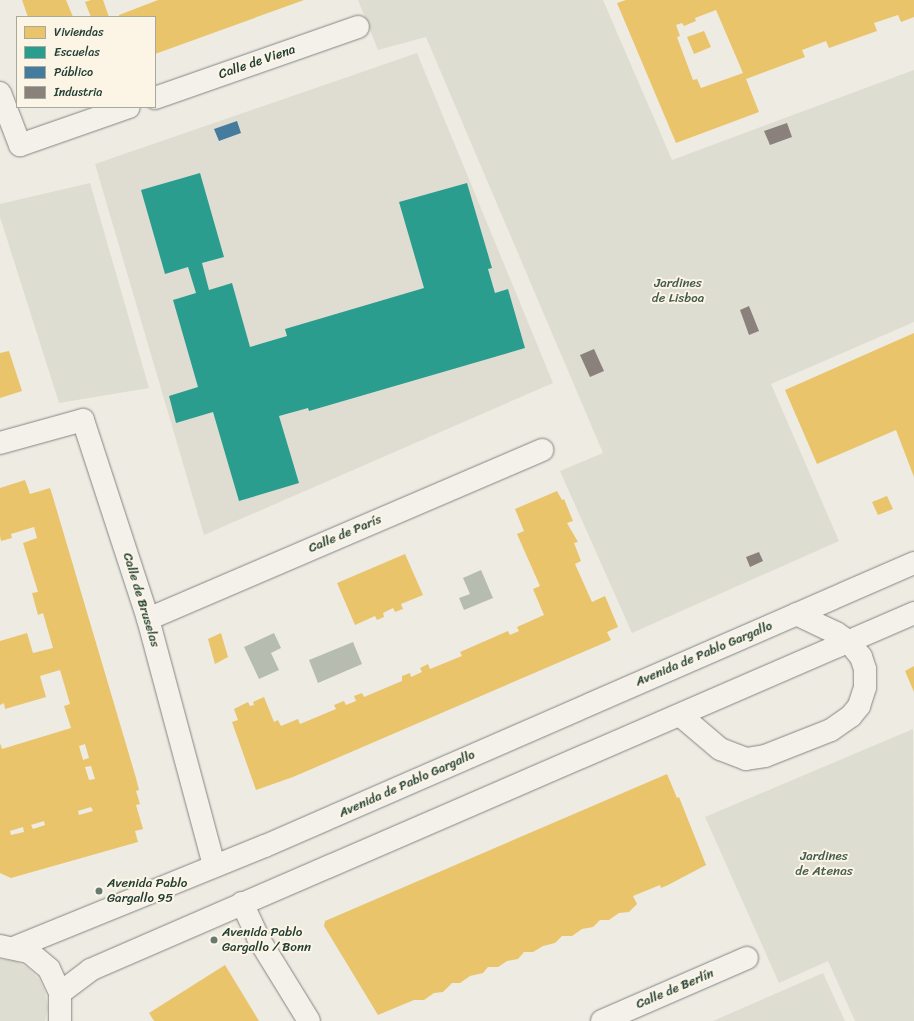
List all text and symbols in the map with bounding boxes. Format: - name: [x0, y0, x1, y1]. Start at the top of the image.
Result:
- legend: [16, 16, 156, 108]
- text: Viviendas: [54, 21, 103, 43]
- text: Escuelas: [54, 41, 100, 63]
- street label: Calle de Viena: [216, 42, 298, 82]
- text: Público: [54, 61, 93, 83]
- text: Industria: [54, 81, 102, 103]
- park label: Jardines de Lisboa: [652, 276, 704, 307]
- street label: Calle de París: [306, 512, 384, 556]
- street label: Calle de Bruselas: [119, 551, 163, 649]
- street label: Avenida de Pablo Gargallo: [633, 618, 775, 690]
- street label: Avenida de Pablo Gargallo: [336, 747, 478, 821]
- park label: Jardines de Atenas: [796, 849, 852, 880]
- place label: Avenida Pablo Gargallo 95: [107, 876, 187, 907]
- marker: Avenida Pablo Gargallo 95: [94, 886, 104, 896]
- place label: Avenida Pablo Gargallo / Bonn: [222, 925, 311, 956]
- marker: Avenida Pablo Gargallo / Bonn: [209, 935, 219, 945]
- street label: Calle de Berlín: [633, 965, 717, 1013]

